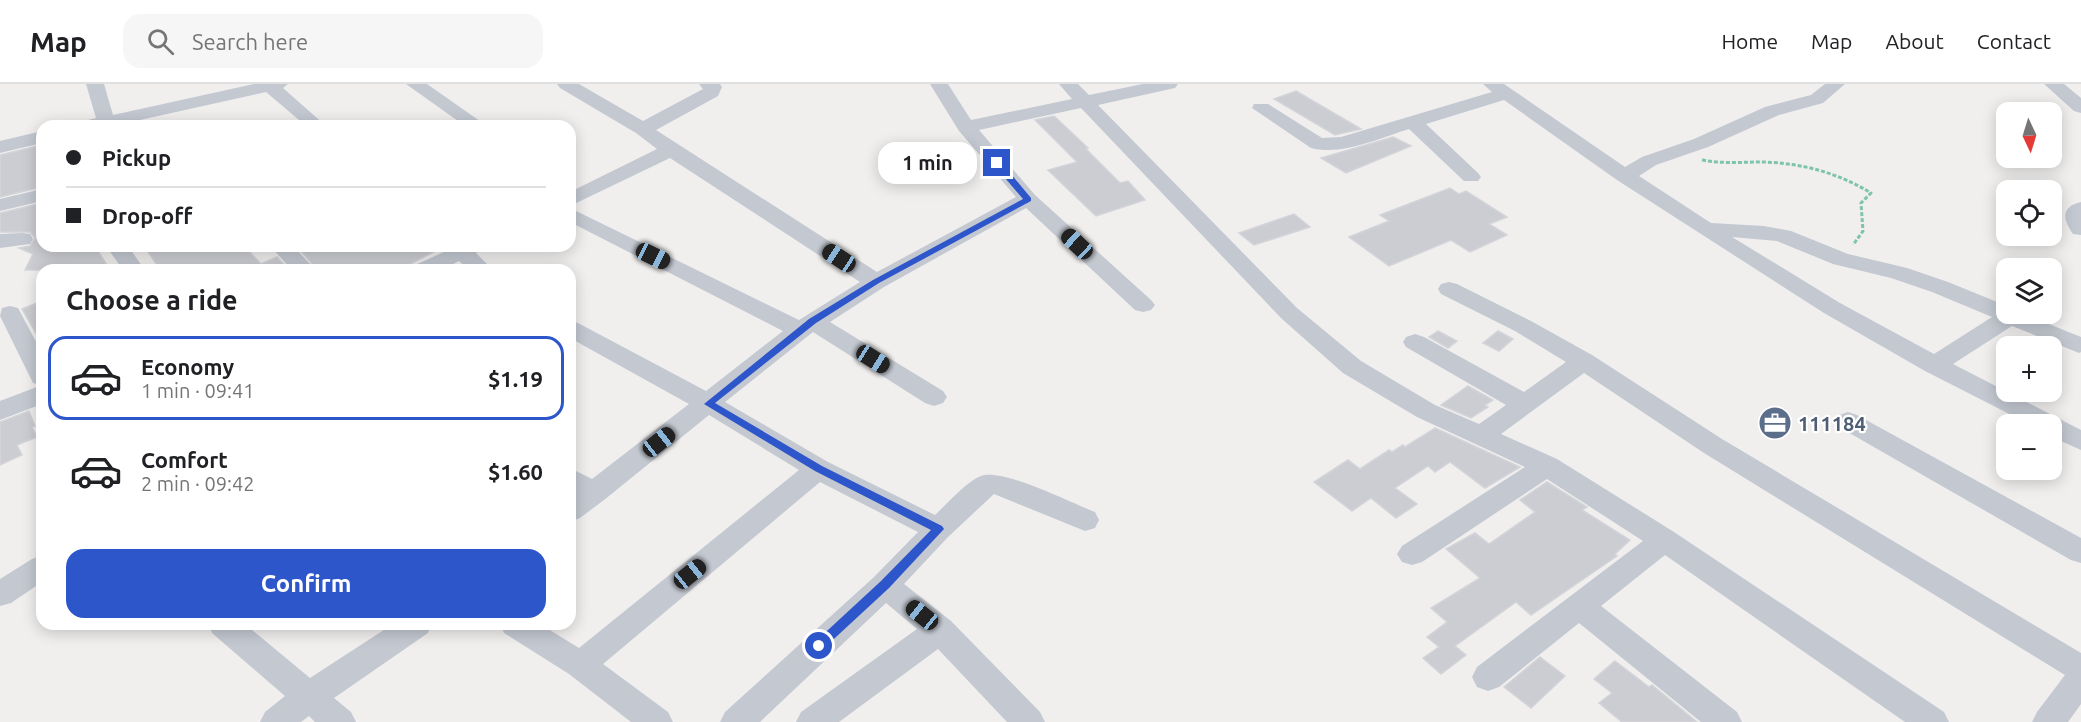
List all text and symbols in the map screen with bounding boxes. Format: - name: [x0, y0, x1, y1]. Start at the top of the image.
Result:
- search box: [123, 14, 543, 68]
- icon: search: [144, 25, 177, 58]
- text: Map: [30, 26, 87, 57]
- text: Search here: [192, 29, 308, 54]
- text: Home: [1721, 29, 1778, 53]
- text: Map: [1811, 29, 1852, 53]
- text: About: [1885, 29, 1944, 53]
- text: Contact: [1977, 29, 2051, 53]
- north arrow: [1996, 102, 2062, 168]
- map controls: [1996, 102, 2062, 480]
- callout: 1 min: [877, 142, 976, 184]
- text: Pickup: [102, 145, 171, 170]
- route end: [983, 149, 1010, 176]
- text: 1 min: [902, 151, 953, 174]
- button: locate: [1996, 180, 2062, 246]
- text: Drop-off: [102, 203, 192, 228]
- car: [1058, 225, 1096, 263]
- car: [633, 240, 673, 272]
- car: [819, 241, 859, 275]
- button: layers: [1996, 258, 2062, 324]
- text: Choose a ride: [66, 285, 238, 315]
- button: +: [1996, 336, 2062, 402]
- car: [853, 342, 893, 376]
- icon: car: [69, 351, 123, 405]
- text: Economy: [141, 354, 234, 379]
- text: $1.19: [488, 366, 543, 391]
- text: 1 min · 09:41: [141, 379, 255, 402]
- office icon: 111184: [1757, 405, 1793, 441]
- place label: 111184: [1798, 412, 1866, 435]
- button: −: [1996, 414, 2062, 480]
- car: [639, 424, 679, 460]
- icon: car: [69, 444, 123, 498]
- text: Comfort: [141, 447, 228, 472]
- text: $1.60: [488, 459, 543, 484]
- text: 2 min · 09:42: [141, 472, 255, 495]
- button: Confirm: [66, 549, 546, 618]
- car: [670, 556, 710, 592]
- car: [902, 597, 942, 633]
- route start: [805, 632, 832, 659]

